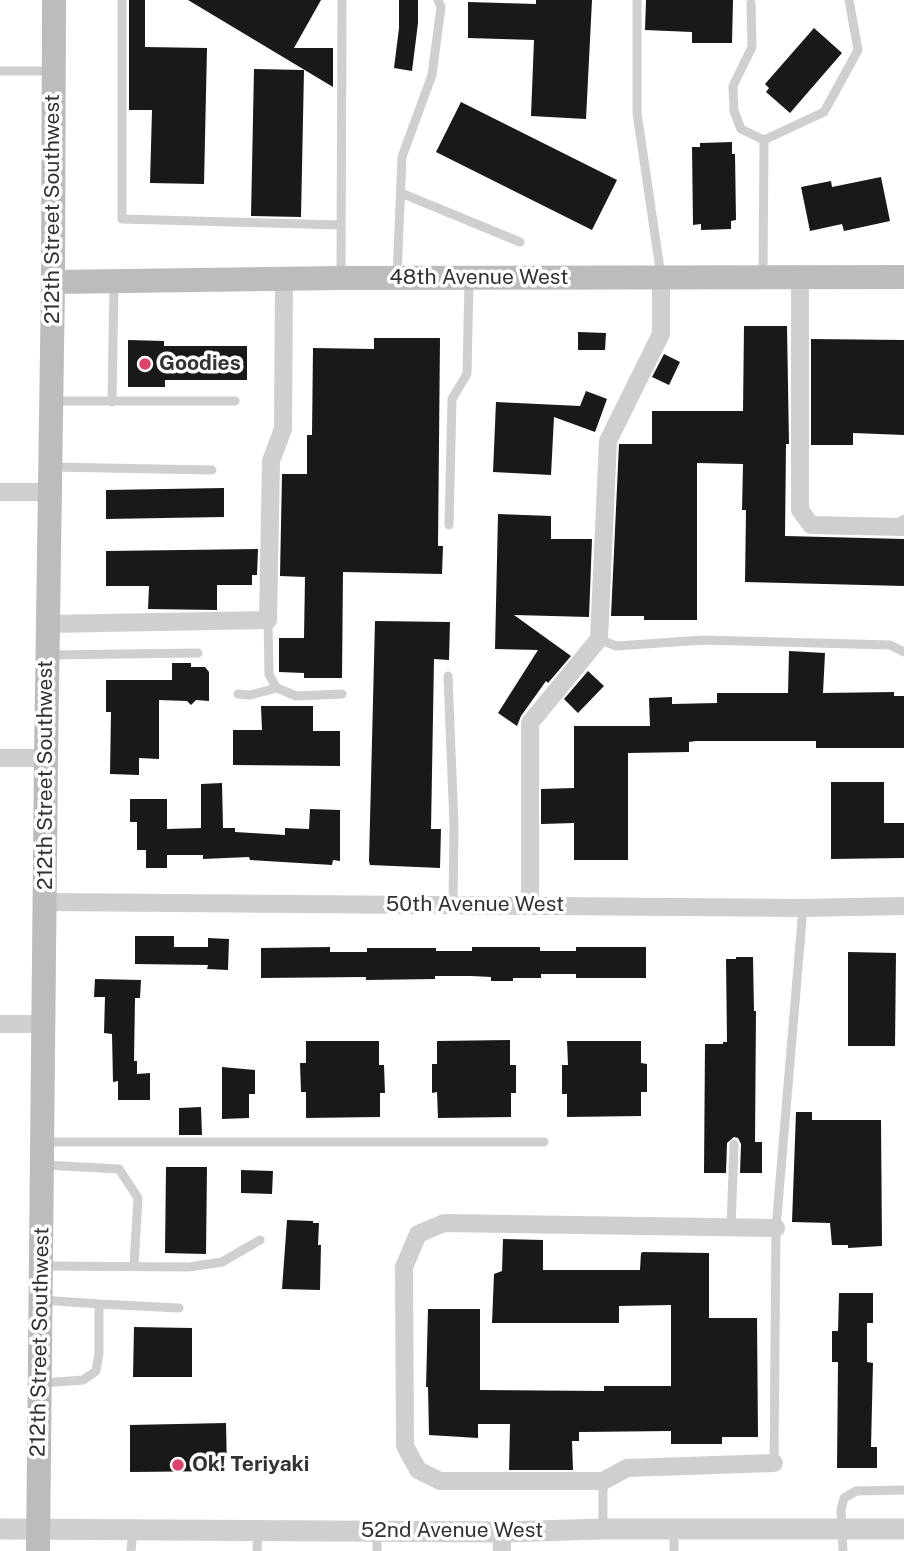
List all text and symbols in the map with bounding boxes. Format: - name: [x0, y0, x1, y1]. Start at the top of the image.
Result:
- street label: 212th Street Southwest: [40, 94, 66, 324]
- street label: 48th Avenue West: [390, 265, 568, 291]
- place label: Goodies: [159, 351, 241, 377]
- marker: Goodies: [137, 356, 153, 372]
- street label: 212th Street Southwest: [33, 660, 59, 890]
- street label: 50th Avenue West: [386, 892, 564, 918]
- street label: 212th Street Southwest: [25, 1227, 55, 1457]
- place label: Ok! Teriyaki: [192, 1452, 309, 1478]
- marker: Ok! Teriyaki: [170, 1457, 186, 1473]
- street label: 52nd Avenue West: [361, 1518, 543, 1544]

